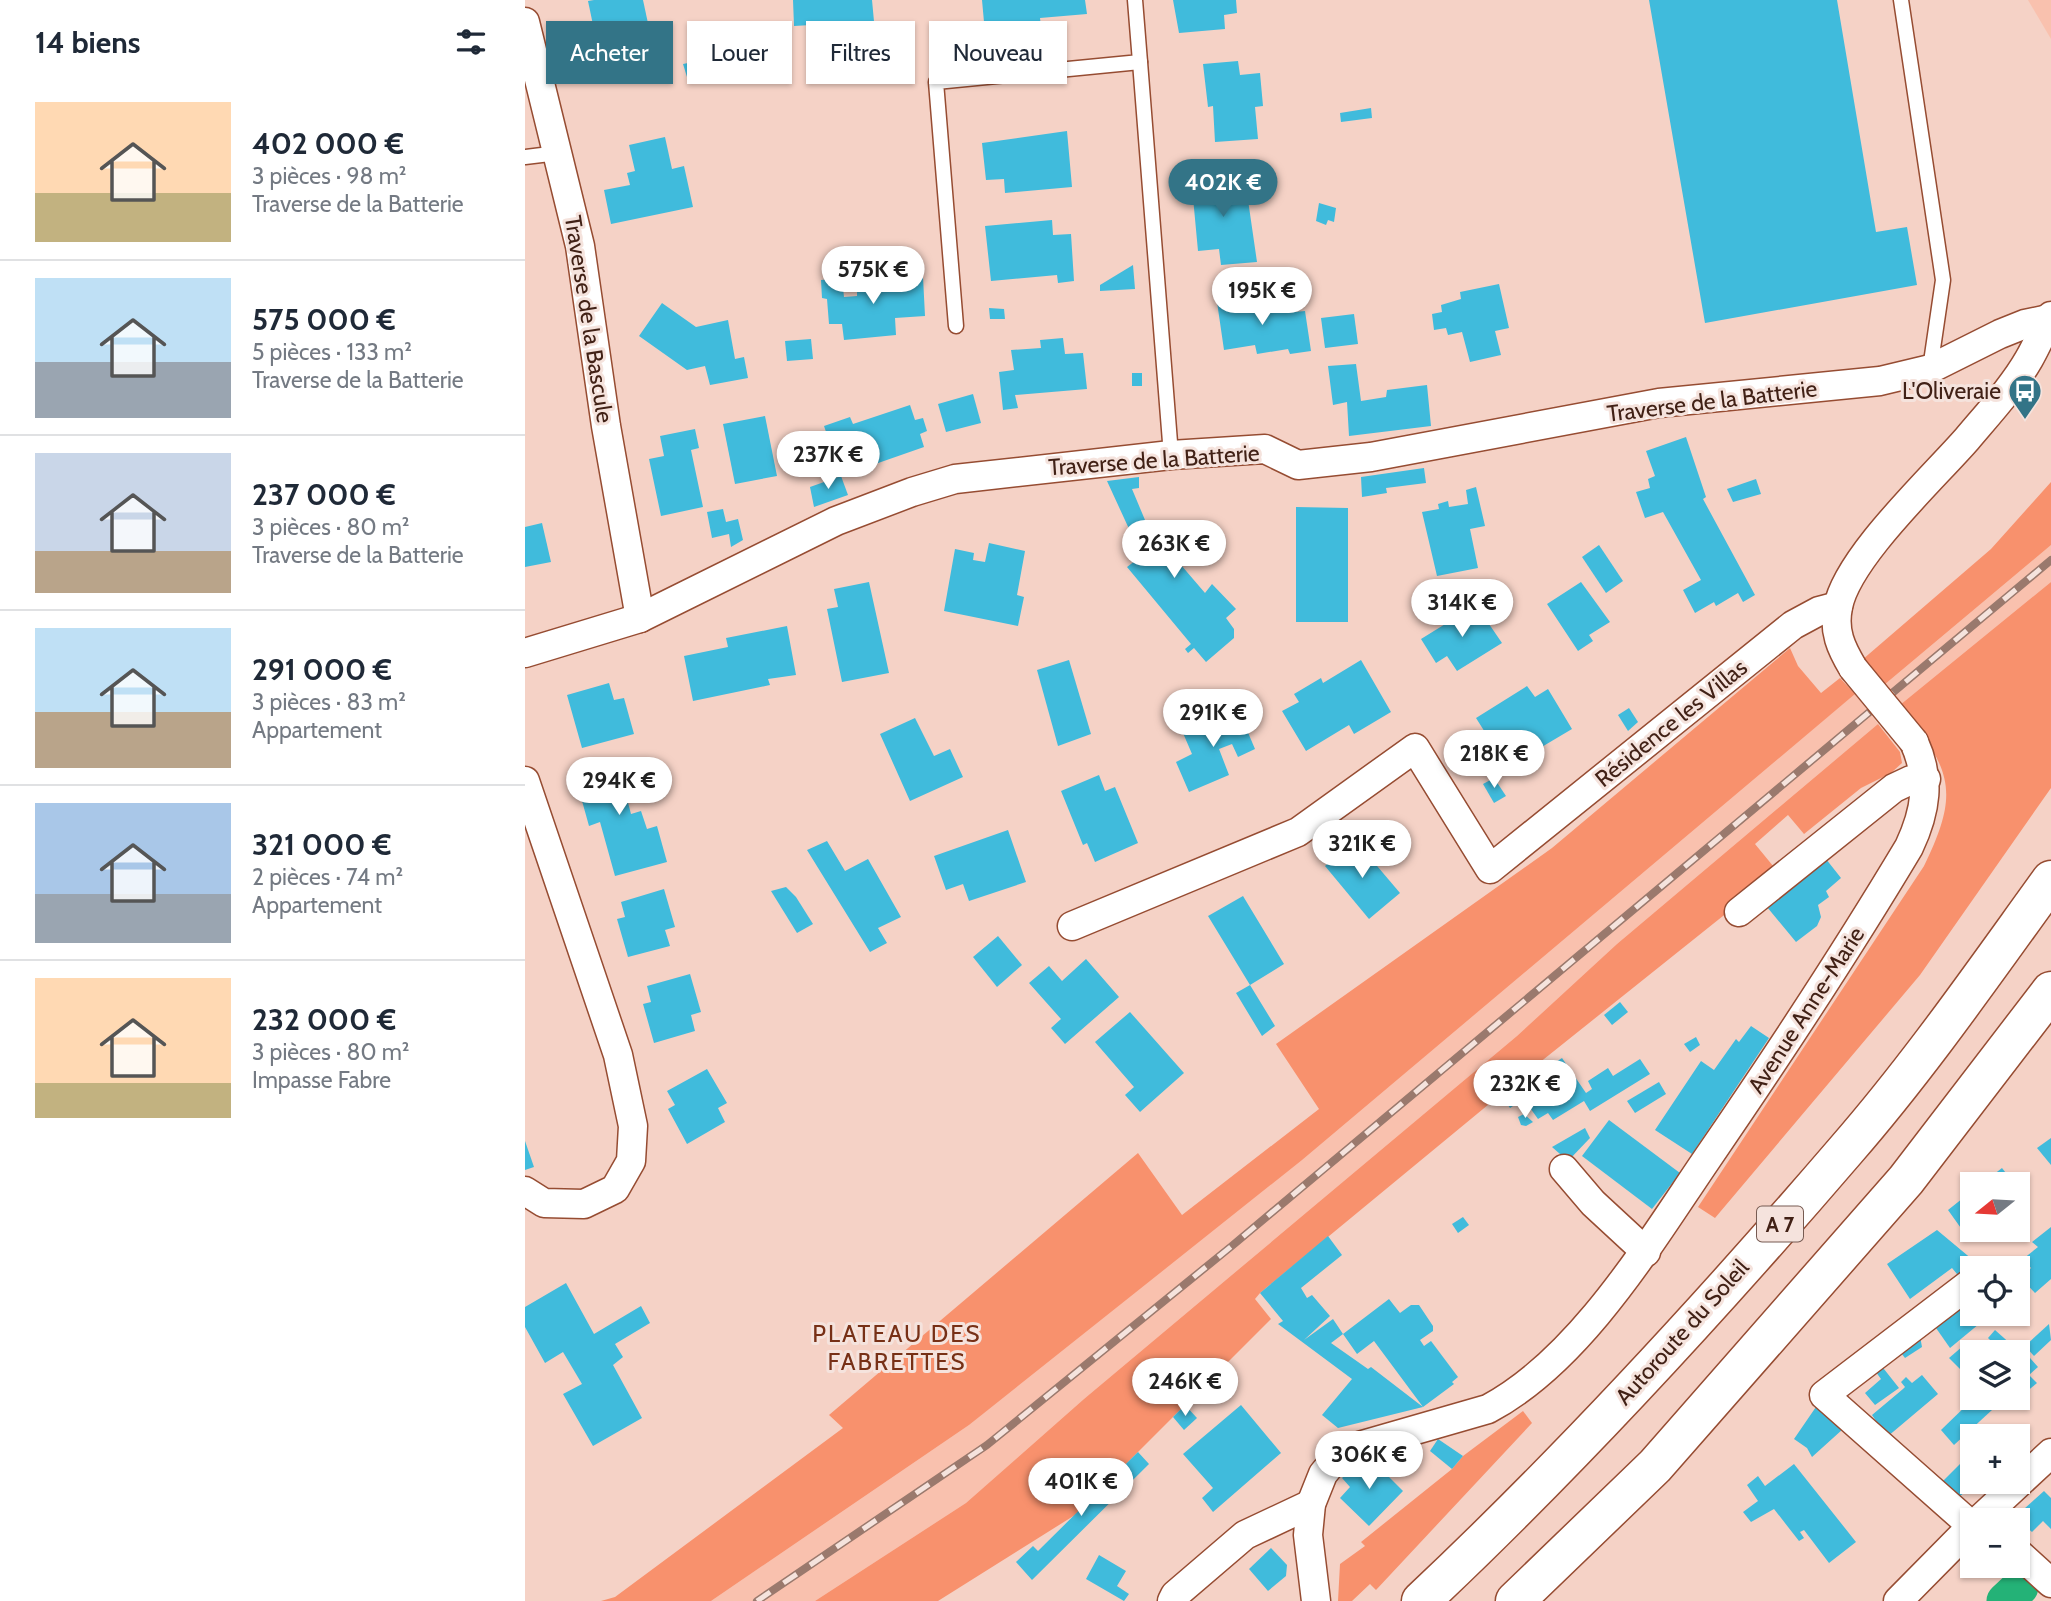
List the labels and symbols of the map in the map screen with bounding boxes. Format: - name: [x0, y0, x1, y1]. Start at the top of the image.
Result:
- pin: 402K €: [1166, 160, 1280, 219]
- street label: Traverse de la Bascule: [559, 213, 619, 425]
- pin: 575K €: [816, 246, 930, 306]
- pin: 195K €: [1205, 268, 1319, 327]
- bus stop icon: L'Oliveraie: [2006, 372, 2044, 421]
- street label: Traverse de la Batterie: [1605, 374, 1819, 428]
- place label: L'Oliveraie: [1902, 377, 2001, 405]
- pin: 237K €: [771, 432, 885, 491]
- street label: Traverse de la Batterie: [1047, 439, 1261, 481]
- pin: 263K €: [1117, 520, 1231, 580]
- pin: 314K €: [1405, 580, 1519, 639]
- street label: Résidence les Villas: [1589, 653, 1753, 793]
- pin: 291K €: [1156, 690, 1270, 749]
- pin: 218K €: [1437, 730, 1551, 790]
- pin: 294K €: [562, 758, 676, 817]
- pin: 321K €: [1305, 820, 1419, 880]
- street label: Avenue Anne-Marie: [1742, 921, 1870, 1099]
- pin: 232K €: [1468, 1060, 1582, 1120]
- north arrow: [1960, 1172, 2030, 1242]
- road number: A 7: [1757, 1206, 1803, 1242]
- street label: Autoroute du Soleil: [1609, 1253, 1755, 1410]
- district label: PLATEAU DES FABRETTES: [812, 1319, 982, 1376]
- pin: 246K €: [1128, 1358, 1242, 1418]
- pin: 306K €: [1312, 1432, 1426, 1491]
- pin: 401K €: [1024, 1458, 1138, 1518]

